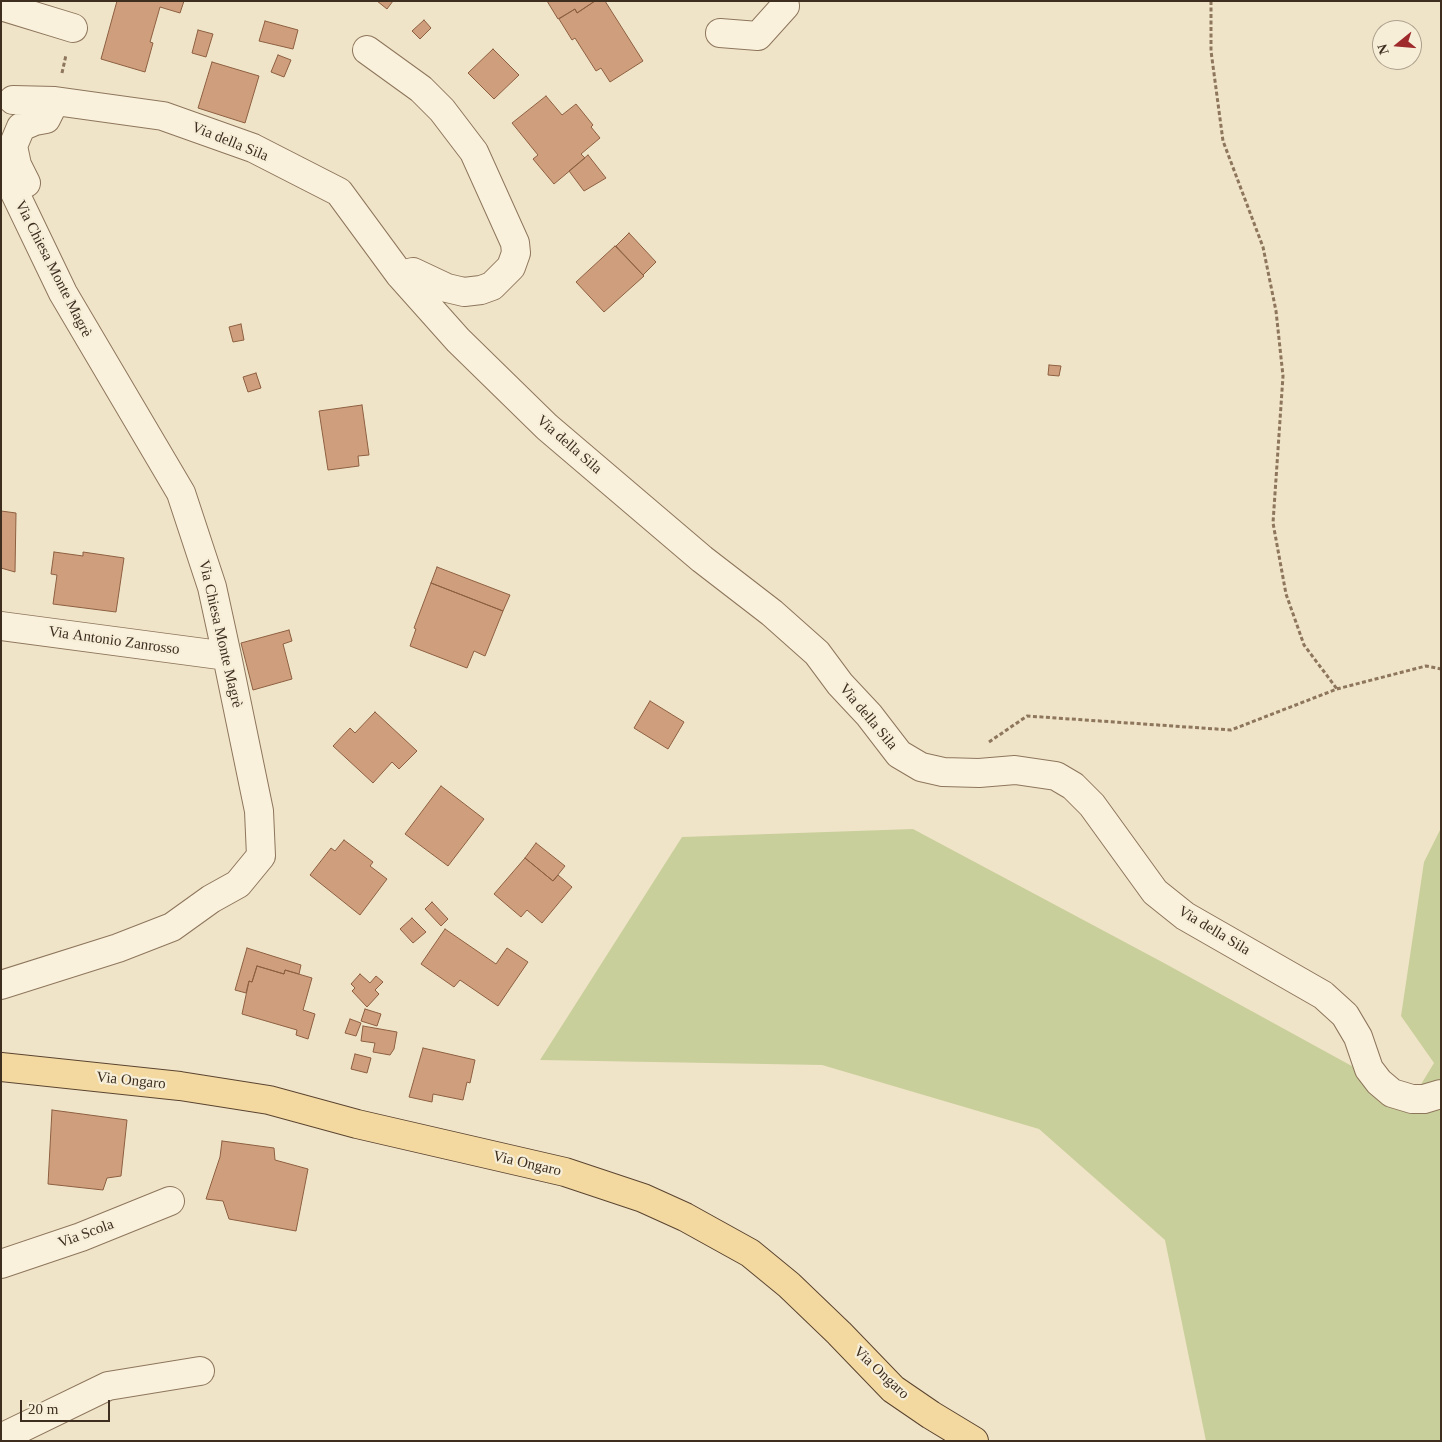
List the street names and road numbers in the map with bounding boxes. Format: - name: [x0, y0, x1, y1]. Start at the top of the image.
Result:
- street label: Via della Sila: [189, 119, 271, 165]
- street label: Via Chiesa Monte Magrè: [11, 198, 95, 340]
- street label: Via della Sila: [533, 412, 605, 478]
- street label: Via Chiesa Monte Magrè: [194, 558, 246, 710]
- street label: Via Antonio Zanrosso: [47, 623, 181, 659]
- street label: Via della Sila: [835, 680, 901, 754]
- street label: Via della Sila: [1175, 902, 1253, 960]
- street label: Via Ongaro: [96, 1068, 166, 1094]
- street label: Via Ongaro: [491, 1147, 563, 1181]
- street label: Via Scola: [56, 1216, 116, 1252]
- street label: Via Ongaro: [849, 1343, 913, 1403]

